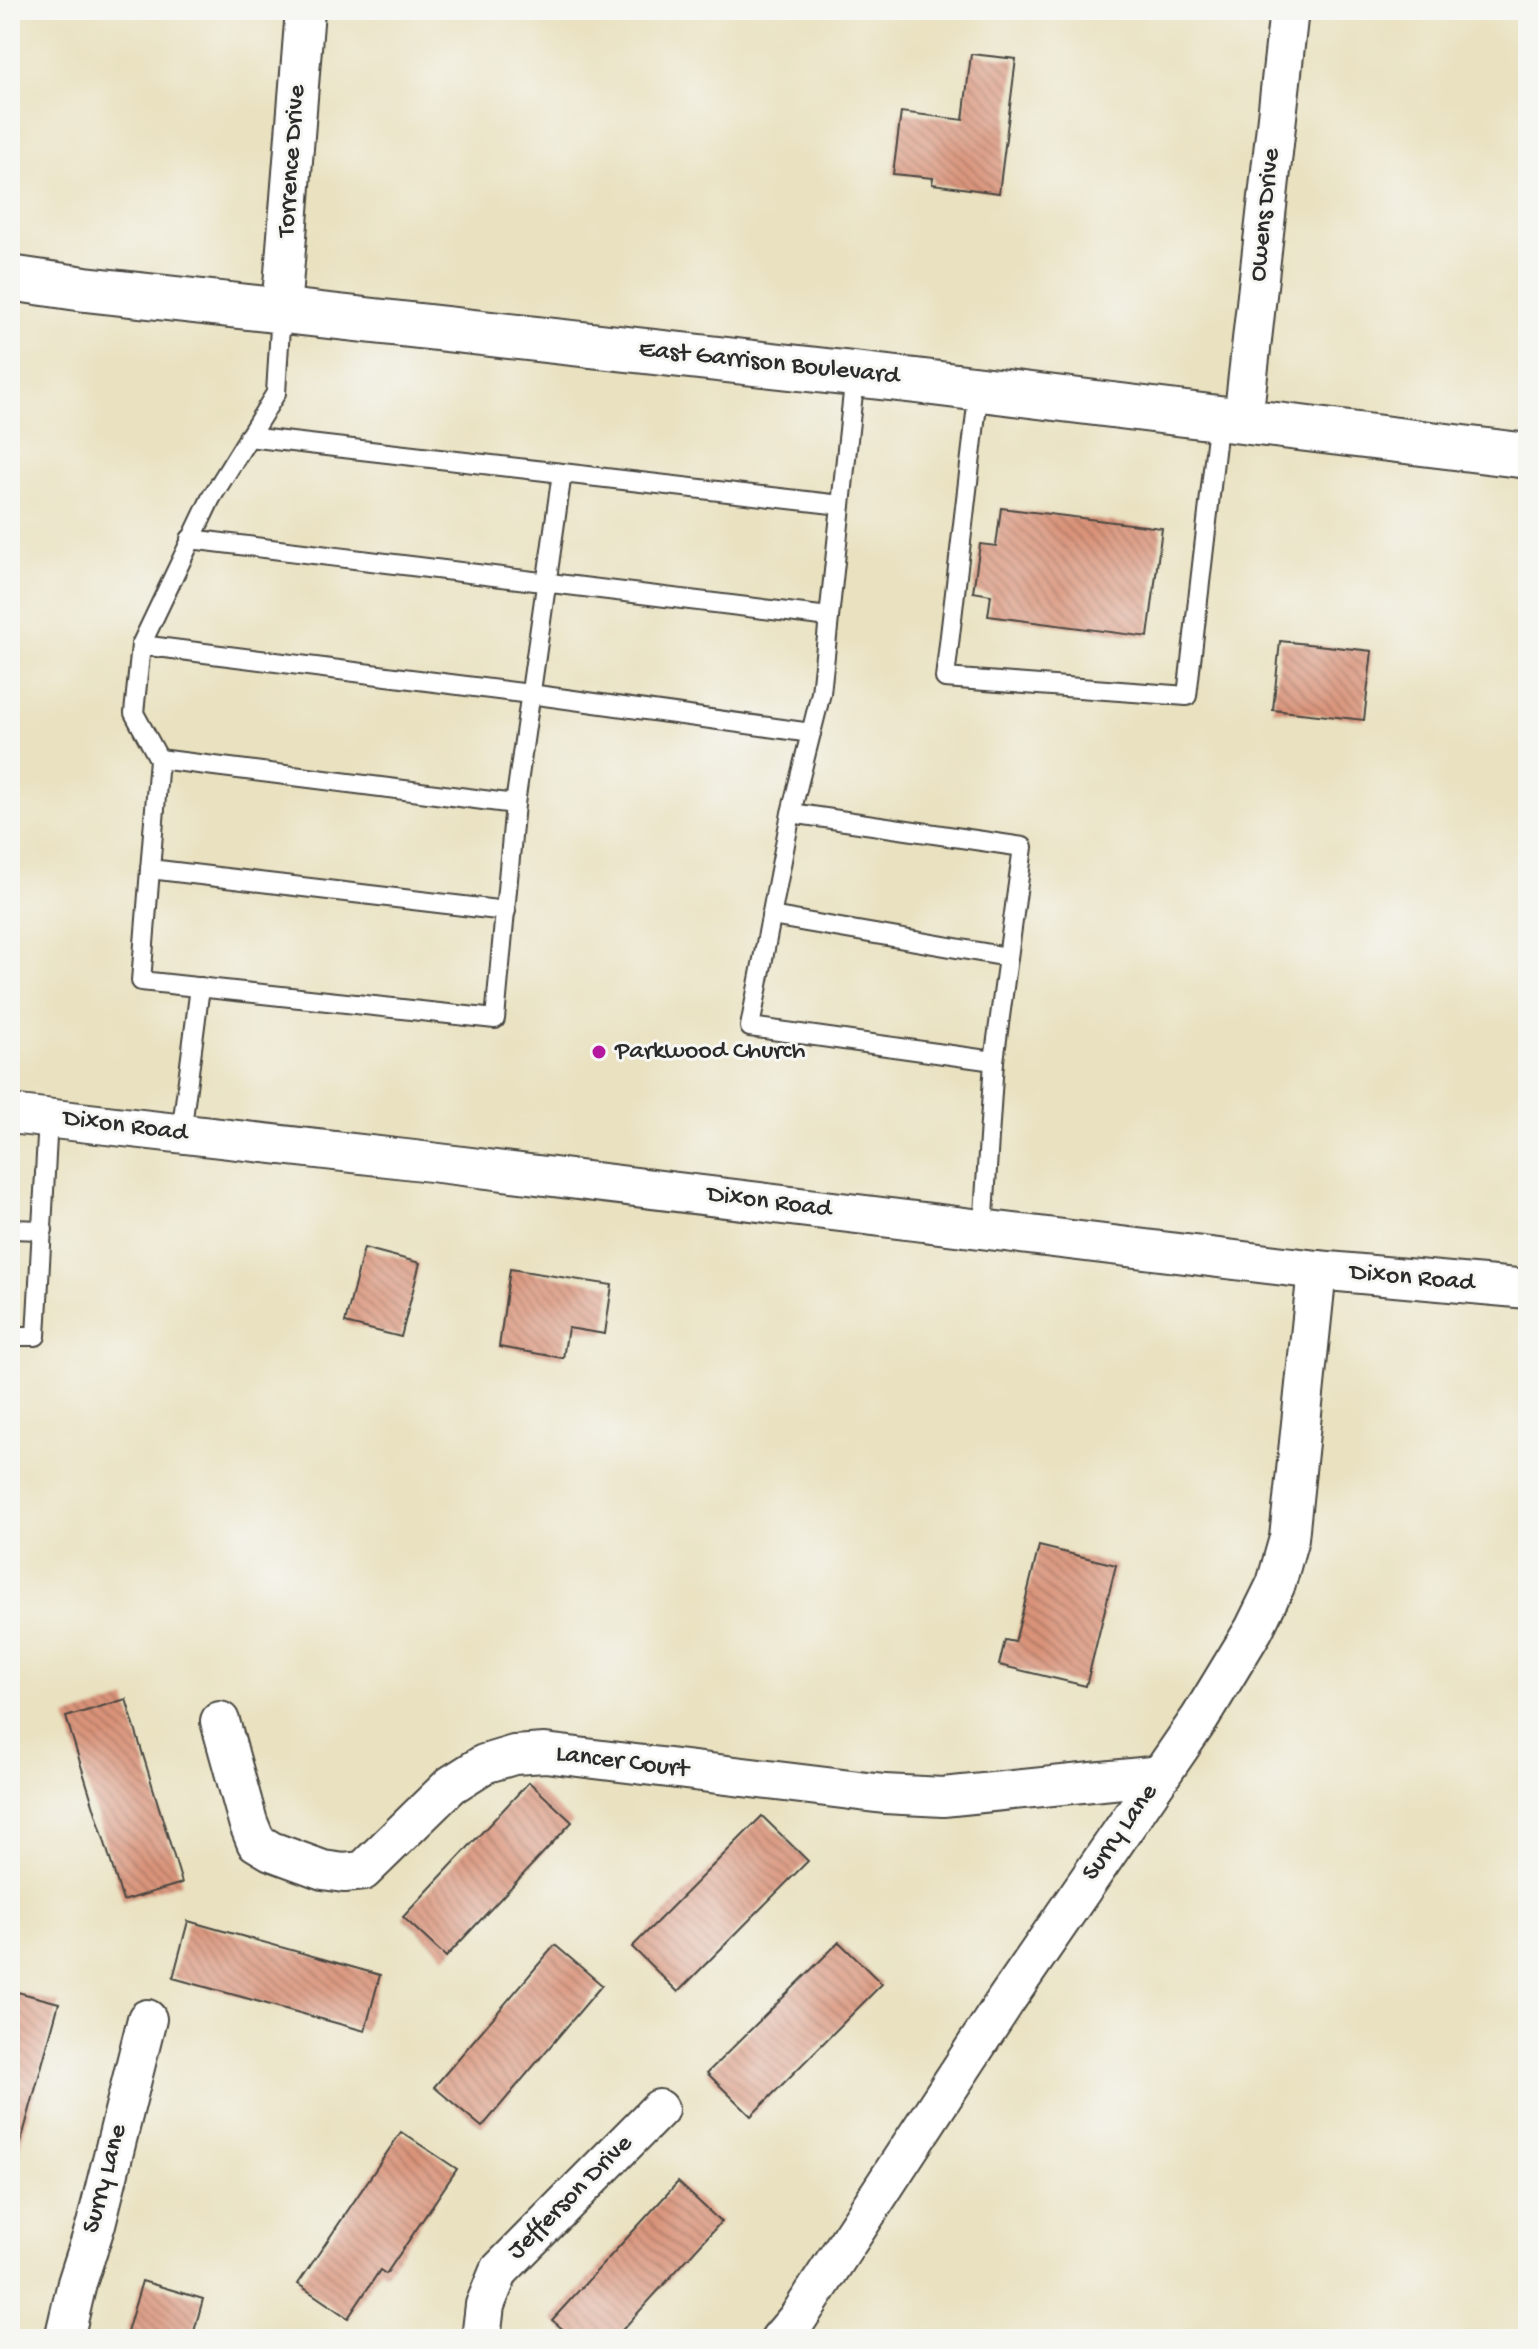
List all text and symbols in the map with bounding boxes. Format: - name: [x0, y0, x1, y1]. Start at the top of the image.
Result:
- street label: Torrence Drive: [272, 83, 314, 240]
- street label: Owens Drive: [1244, 146, 1288, 283]
- street label: East Garrison Boulevard: [637, 335, 903, 393]
- place label: Parkwood Church: [614, 1037, 805, 1068]
- marker: Parkwood Church: [590, 1043, 608, 1061]
- street label: Dixon Road: [59, 1104, 191, 1150]
- street label: Dixon Road: [703, 1180, 835, 1226]
- street label: Dixon Road: [1346, 1258, 1477, 1300]
- street label: Lancer Court: [554, 1739, 693, 1787]
- street label: Surry Lane: [1076, 1778, 1166, 1888]
- street label: Surry Lane: [77, 2121, 136, 2237]
- street label: Jefferson Drive: [502, 2129, 640, 2267]

